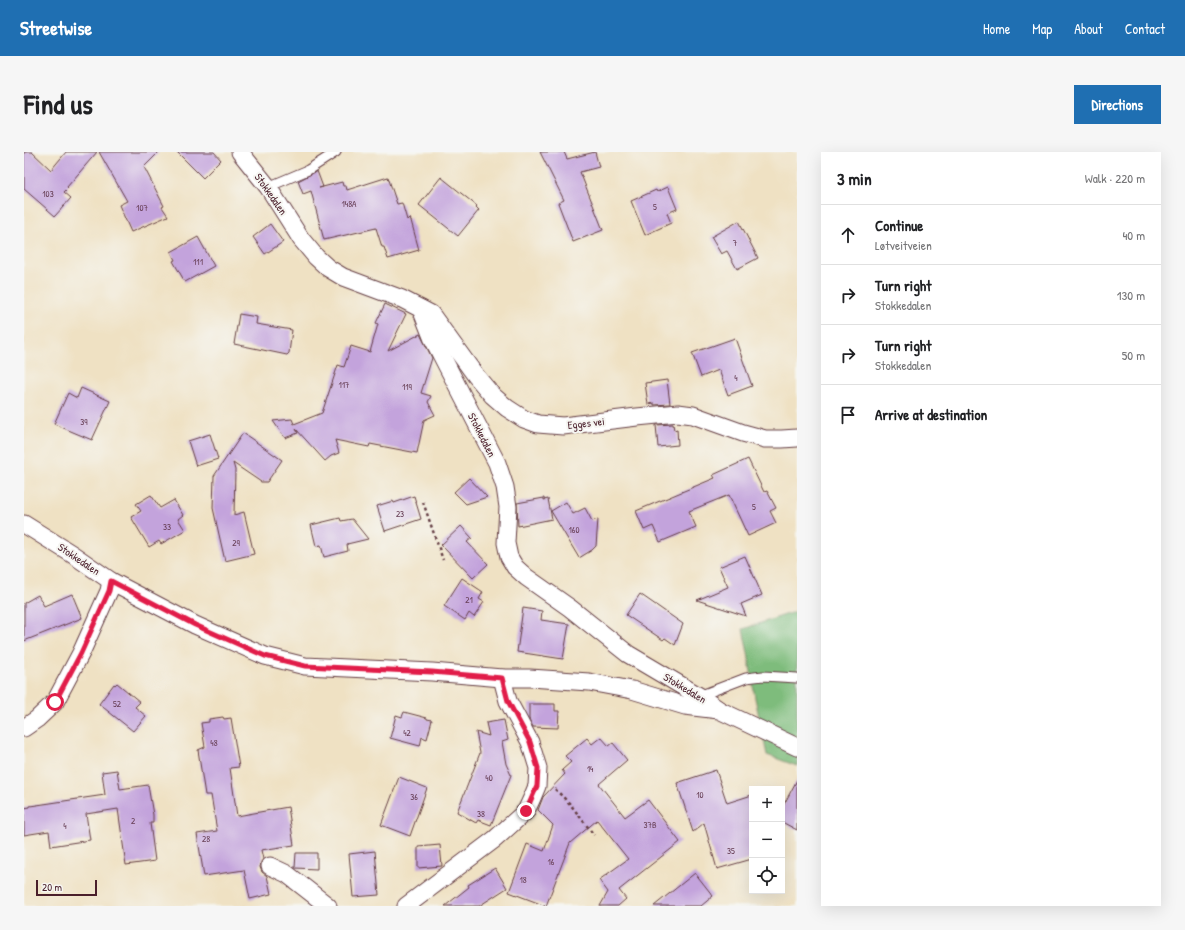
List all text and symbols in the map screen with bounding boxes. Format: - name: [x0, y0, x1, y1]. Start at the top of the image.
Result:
- text: Streetwise: [20, 15, 92, 41]
- text: Home: [983, 19, 1010, 38]
- text: Map: [1032, 19, 1052, 38]
- text: About: [1074, 19, 1103, 38]
- text: Contact: [1125, 19, 1165, 38]
- text: Find us: [24, 85, 93, 123]
- button: Directions: [1074, 85, 1161, 124]
- text: 3 min: [837, 167, 872, 190]
- text: Walk · 220 m: [1085, 169, 1145, 187]
- street label: Stokkedalen: [252, 170, 290, 218]
- house number: 103: [42, 188, 54, 200]
- house number: 148A: [342, 198, 357, 210]
- house number: 5: [653, 201, 657, 213]
- house number: 107: [136, 202, 148, 214]
- text: Continue: [875, 215, 923, 236]
- icon: ahead: [837, 224, 859, 246]
- text: 40 m: [1122, 226, 1145, 244]
- text: Løtveitveien: [875, 236, 932, 254]
- house number: 7: [733, 237, 738, 249]
- house number: 111: [193, 256, 203, 268]
- text: Turn right: [875, 275, 931, 296]
- icon: right: [837, 284, 859, 306]
- text: 130 m: [1117, 286, 1145, 304]
- text: Stokkedalen: [875, 296, 931, 314]
- text: Turn right: [875, 335, 931, 356]
- icon: right: [837, 344, 859, 366]
- text: 50 m: [1122, 346, 1145, 364]
- text: Stokkedalen: [875, 356, 931, 374]
- house number: 4: [734, 372, 738, 384]
- house number: 117: [339, 379, 350, 391]
- house number: 119: [402, 381, 413, 393]
- icon: arrive: [837, 404, 859, 426]
- text: Arrive at destination: [875, 404, 987, 425]
- street label: Stokkedalen: [465, 411, 499, 459]
- street label: Egges vei: [567, 414, 605, 432]
- house number: 39: [80, 416, 88, 428]
- house number: 5: [752, 501, 756, 513]
- house number: 23: [396, 508, 404, 520]
- house number: 33: [163, 521, 171, 533]
- house number: 160: [569, 524, 579, 536]
- house number: 29: [232, 537, 240, 549]
- street label: Stokkedalen: [55, 540, 103, 578]
- house number: 21: [465, 594, 473, 606]
- street label: Stokkedalen: [661, 670, 709, 706]
- route start: [46, 693, 64, 711]
- house number: 52: [113, 698, 122, 710]
- house number: 42: [403, 727, 412, 739]
- house number: 48: [210, 737, 218, 749]
- house number: 14: [587, 763, 594, 775]
- house number: 40: [485, 772, 493, 784]
- map controls: [749, 786, 785, 894]
- button: +: [749, 786, 785, 822]
- house number: 10: [696, 789, 704, 801]
- house number: 36: [410, 791, 418, 803]
- route end: [517, 802, 535, 820]
- house number: 38: [477, 808, 485, 820]
- house number: 2: [131, 815, 136, 827]
- house number: 37B: [643, 819, 657, 831]
- house number: 4: [63, 820, 67, 832]
- button: −: [749, 822, 785, 858]
- house number: 28: [202, 833, 210, 845]
- house number: 35: [727, 845, 735, 857]
- house number: 16: [548, 856, 555, 868]
- button: locate: [749, 858, 785, 894]
- house number: 18: [519, 874, 527, 886]
- scale bar: [36, 878, 97, 897]
- text: 20 m: [42, 880, 62, 894]

